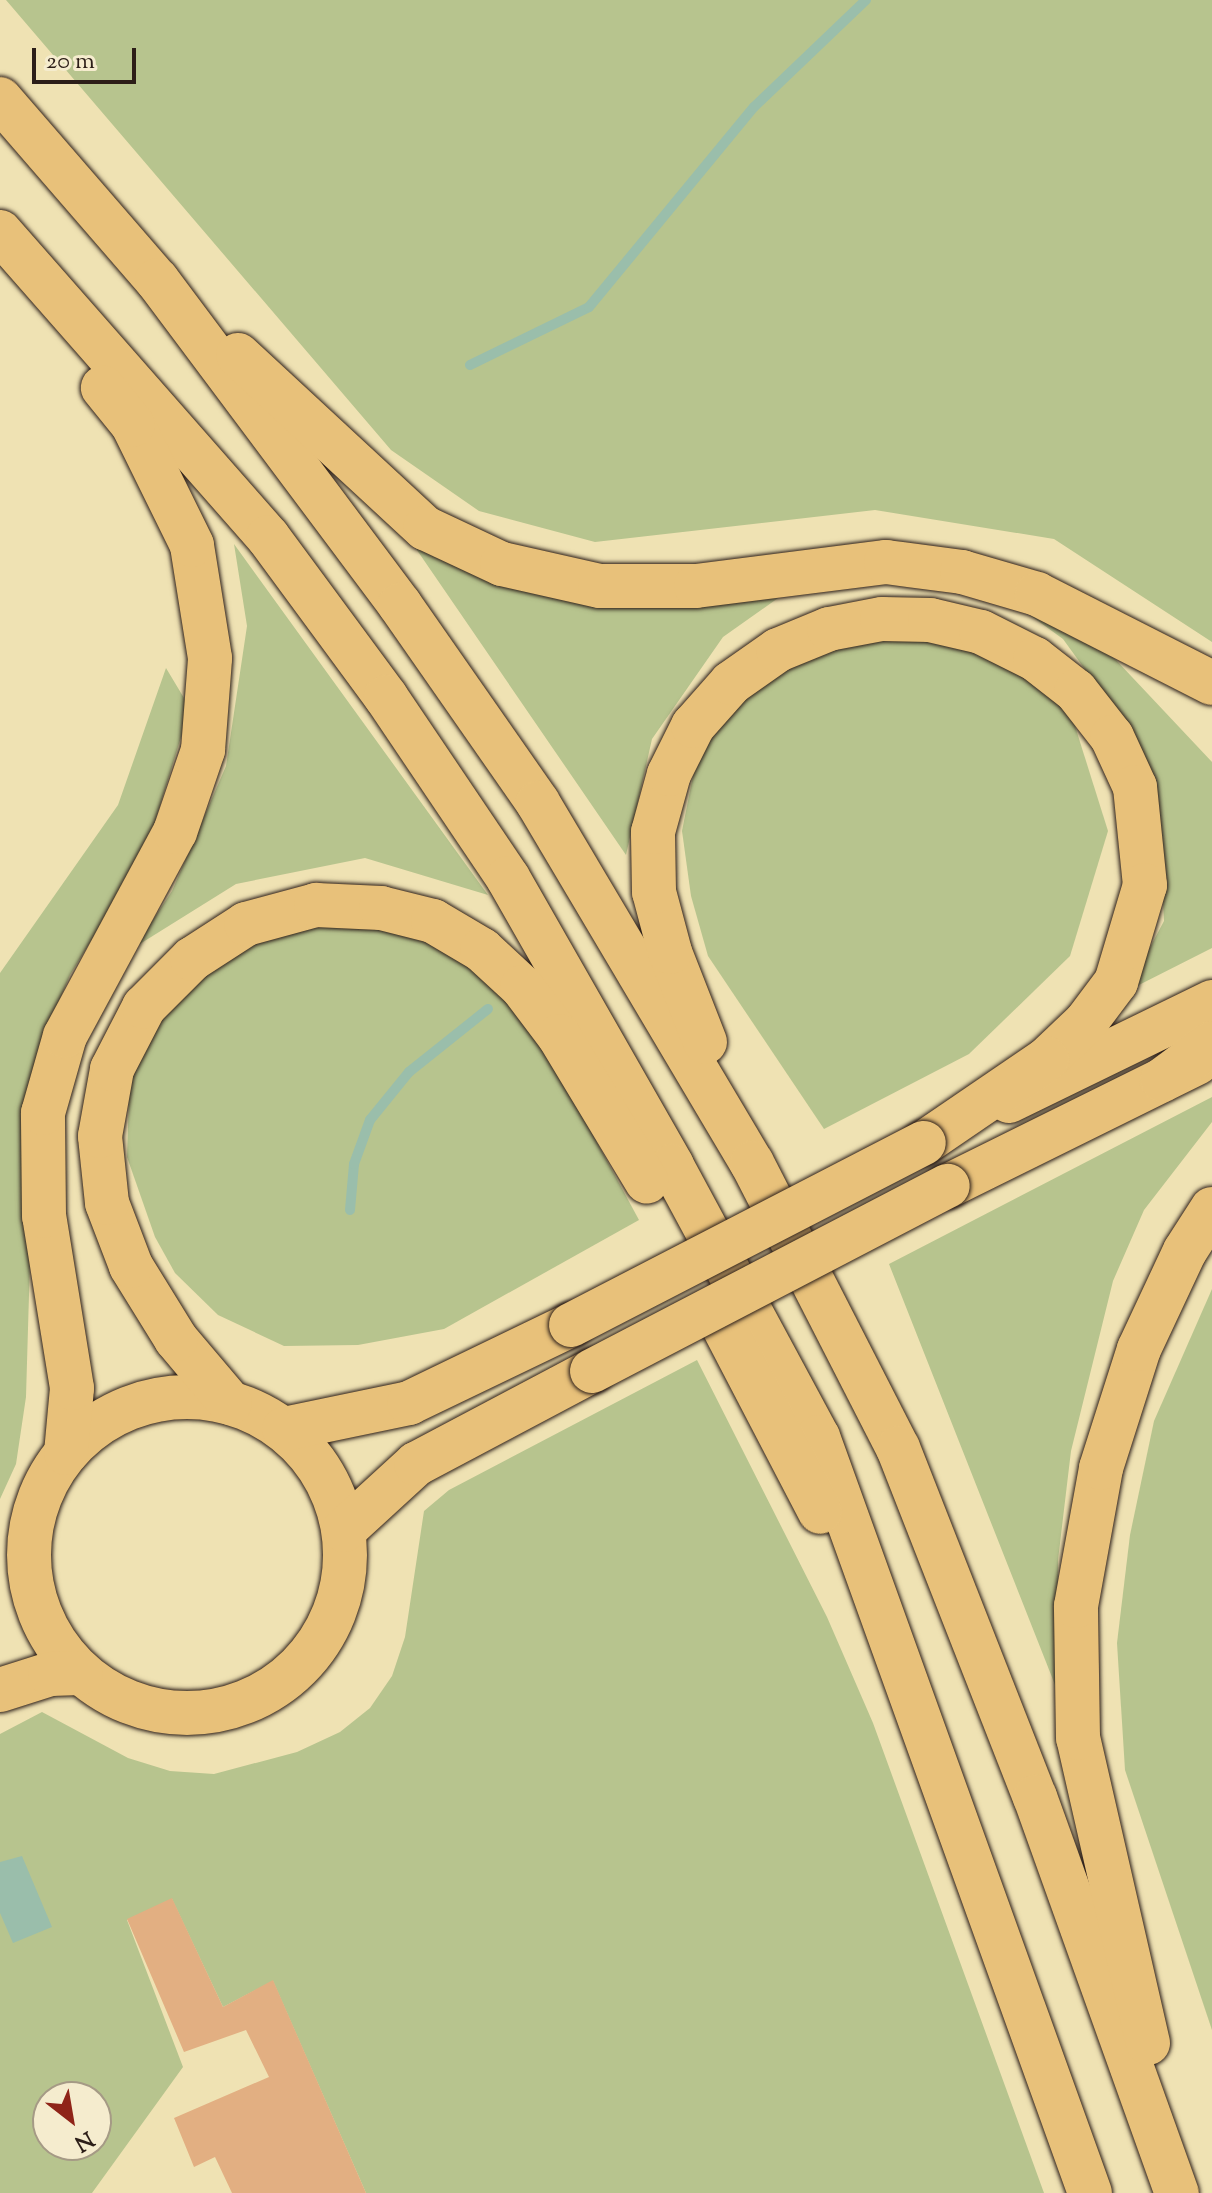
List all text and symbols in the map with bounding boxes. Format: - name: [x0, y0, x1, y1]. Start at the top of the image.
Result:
- scale bar: [36, 32, 140, 82]
- text: 20 m: [46, 45, 95, 79]
- north arrow: [32, 2081, 112, 2161]
- text: N: [68, 2122, 99, 2158]

